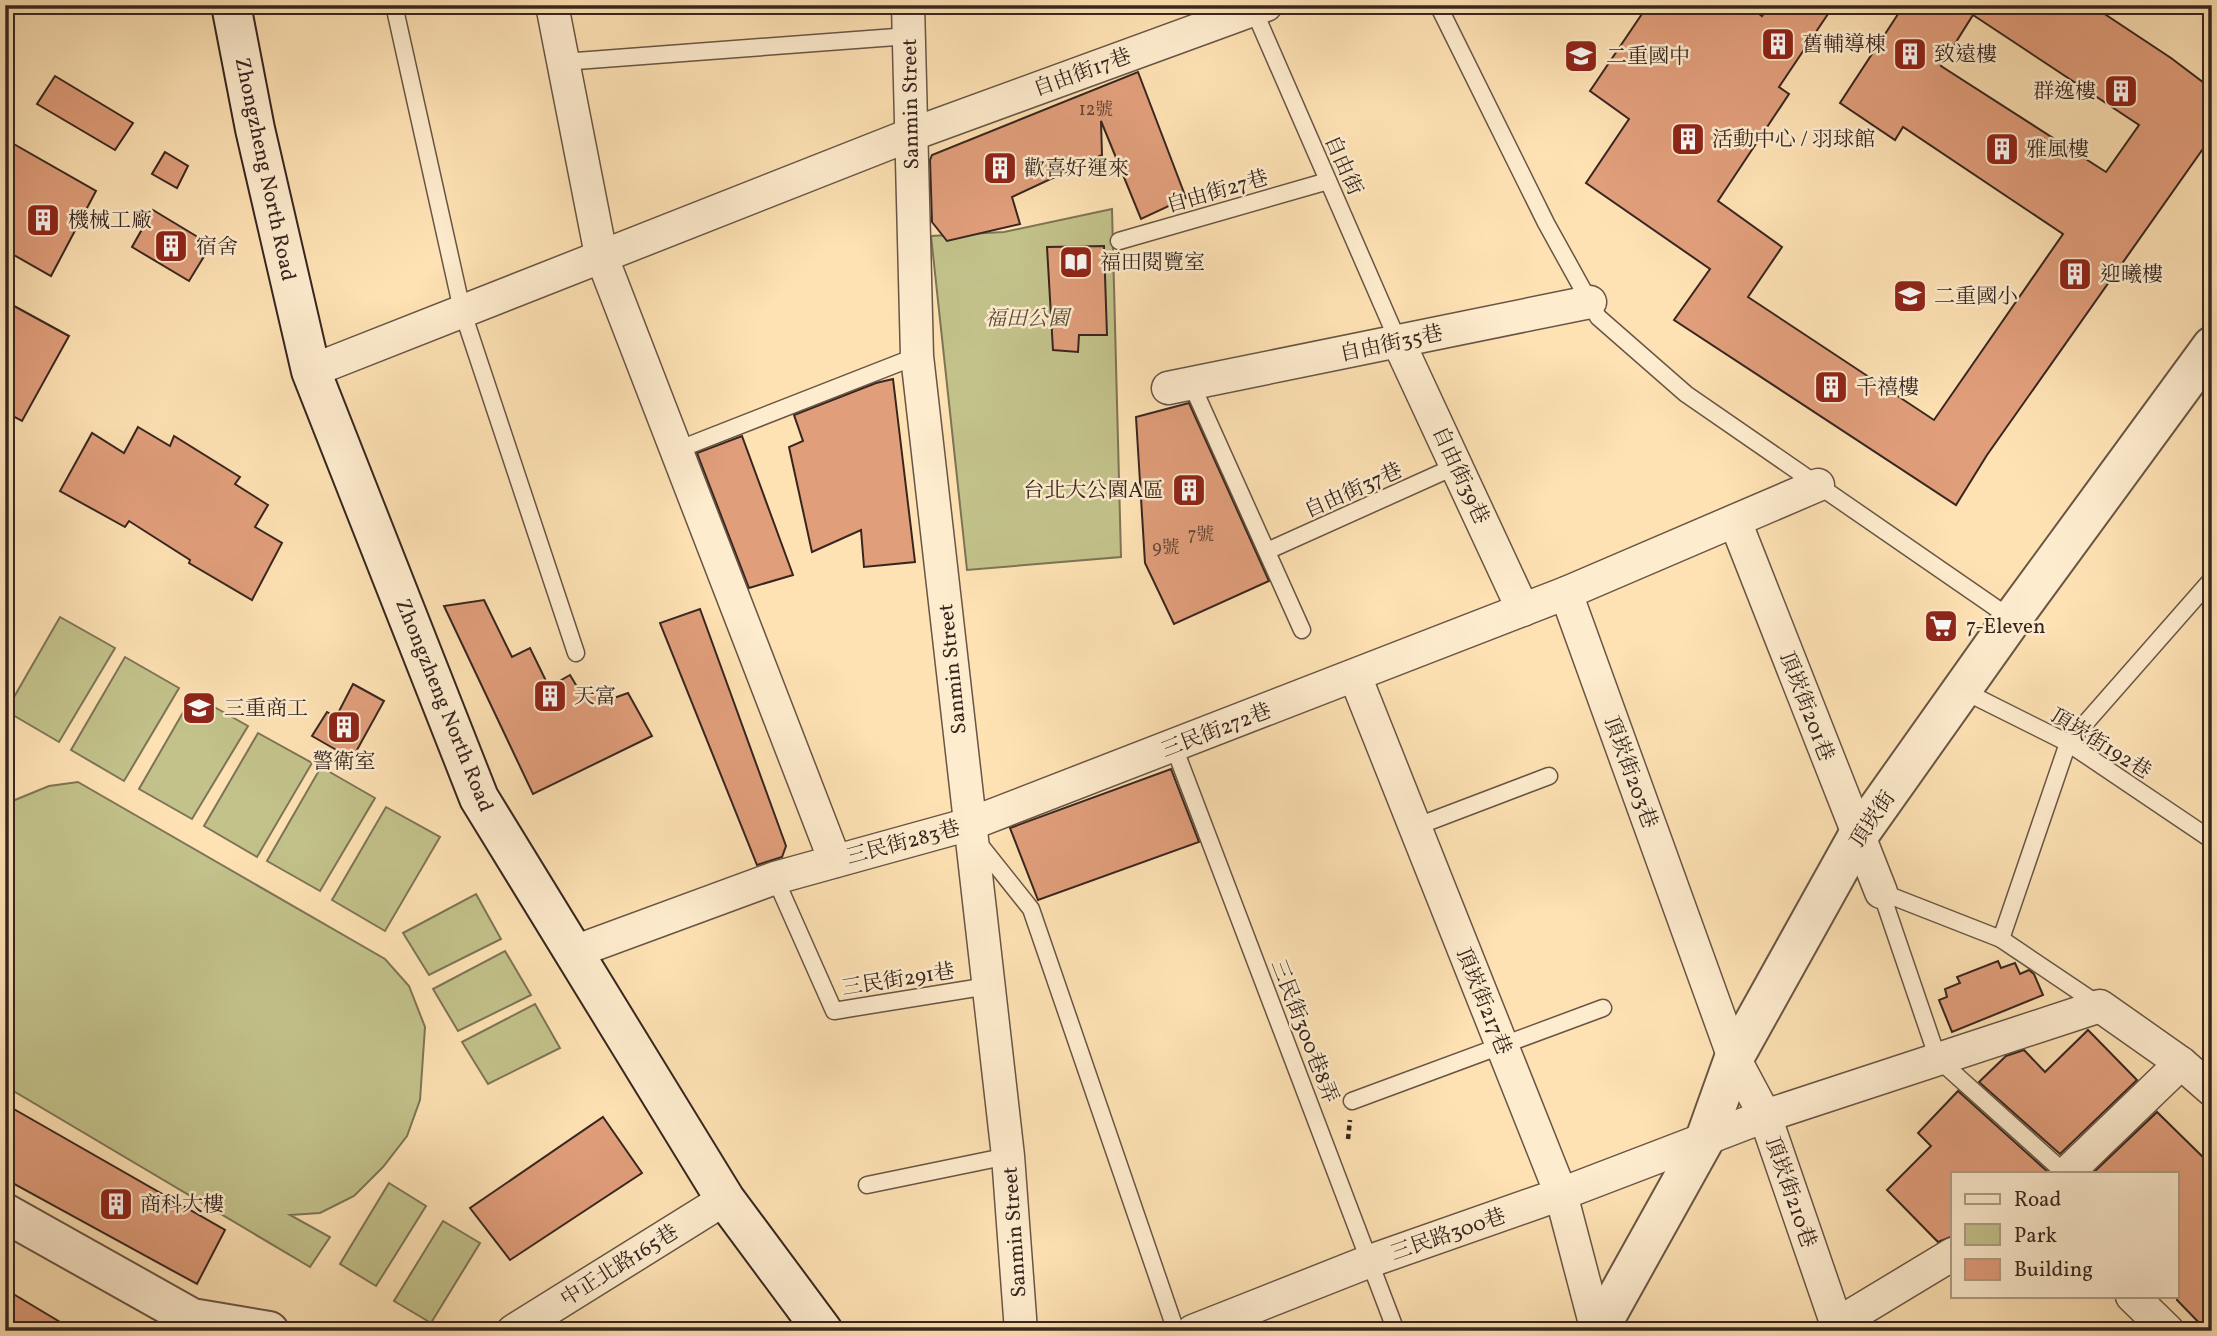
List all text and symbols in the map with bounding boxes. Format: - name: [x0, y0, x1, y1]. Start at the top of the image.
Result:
- building icon: 舊輔導棟: [1759, 25, 1797, 63]
- place label: 舊輔導棟: [1802, 31, 1886, 60]
- building icon: 致遠樓: [1891, 35, 1929, 73]
- school or university icon: 二重國中: [1562, 37, 1600, 75]
- street label: Sanmin Street: [896, 38, 927, 170]
- place label: 致遠樓: [1934, 41, 1997, 70]
- street label: 自由街17巷: [1029, 42, 1136, 105]
- place label: 二重國中: [1606, 43, 1690, 72]
- street label: Zhongzheng North Road: [227, 55, 302, 284]
- building icon: 群逸樓: [2102, 72, 2140, 110]
- place label: 群逸樓: [2033, 78, 2096, 107]
- house number: 12號: [1079, 98, 1113, 123]
- building icon: 活動中心 / 羽球館: [1669, 120, 1707, 158]
- place label: 活動中心 / 羽球館: [1712, 126, 1875, 155]
- building icon: 雅風樓: [1983, 130, 2021, 168]
- street label: 自由街: [1317, 131, 1369, 200]
- place label: 雅風樓: [2026, 136, 2089, 165]
- building icon: 歡喜好運來: [981, 149, 1019, 187]
- place label: 歡喜好運來: [1024, 155, 1129, 184]
- street label: 自由街27巷: [1163, 164, 1272, 221]
- building icon: 機械工廠: [24, 201, 62, 239]
- place label: 機械工廠: [68, 207, 152, 236]
- building icon: 宿舍: [152, 227, 190, 265]
- place label: 宿舍: [196, 233, 238, 262]
- library icon: 福田閱覽室: [1057, 243, 1095, 281]
- place label: 福田閱覽室: [1100, 249, 1205, 278]
- building icon: 迎曦樓: [2056, 255, 2094, 293]
- place label: 迎曦樓: [2100, 261, 2163, 290]
- school or university icon: 二重國小: [1891, 277, 1929, 315]
- place label: 二重國小: [1934, 283, 2018, 312]
- park label: 福田公園: [985, 305, 1072, 334]
- street label: 自由街35巷: [1337, 319, 1446, 370]
- building icon: 千禧樓: [1812, 368, 1850, 406]
- place label: 千禧樓: [1856, 374, 1919, 403]
- street label: 自由街39巷: [1424, 422, 1495, 529]
- street label: 自由街37巷: [1300, 457, 1407, 526]
- building icon: 台北大公園A區: [1170, 471, 1208, 509]
- place label: 台北大公園A區: [1023, 477, 1164, 506]
- house number: 7號: [1188, 523, 1214, 548]
- house number: 9號: [1152, 536, 1180, 561]
- street label: Zhongzheng North Road: [388, 595, 500, 817]
- street label: Sanmin Street: [932, 602, 975, 736]
- supermarket icon: 7-Eleven: [1922, 607, 1960, 645]
- place label: 7-Eleven: [1966, 613, 2046, 642]
- street label: 頂崁街201巷: [1771, 647, 1840, 766]
- building icon: 天富: [531, 677, 569, 715]
- place label: 天富: [574, 683, 616, 712]
- school or university icon: 三重商工: [180, 689, 218, 727]
- place label: 三重商工: [224, 695, 308, 724]
- street label: 三民街272巷: [1157, 697, 1276, 766]
- street label: 頂崁街192巷: [2044, 702, 2156, 787]
- building icon: 警衛室: [325, 708, 363, 746]
- street label: 頂崁街203巷: [1596, 712, 1663, 833]
- place label: 警衛室: [313, 748, 376, 777]
- street label: 頂崁街: [1844, 786, 1903, 854]
- street label: 三民街283巷: [843, 814, 964, 873]
- street label: 頂崁街217巷: [1448, 943, 1517, 1060]
- street label: 三民街300巷8弄: [1263, 956, 1344, 1108]
- street label: 三民街291巷: [840, 957, 957, 1004]
- street label: 頂崁街210巷: [1757, 1133, 1822, 1252]
- street label: Sanmin Street: [996, 1165, 1035, 1298]
- legend: [1951, 1172, 2178, 1298]
- building icon: 商科大樓: [97, 1185, 135, 1223]
- text: Road: [2014, 1186, 2061, 1215]
- place label: 商科大樓: [140, 1191, 224, 1220]
- street label: 三民路300巷: [1387, 1202, 1510, 1269]
- street label: 中正北路165巷: [555, 1219, 684, 1314]
- text: Park: [2014, 1222, 2057, 1251]
- text: Building: [2014, 1256, 2093, 1285]

